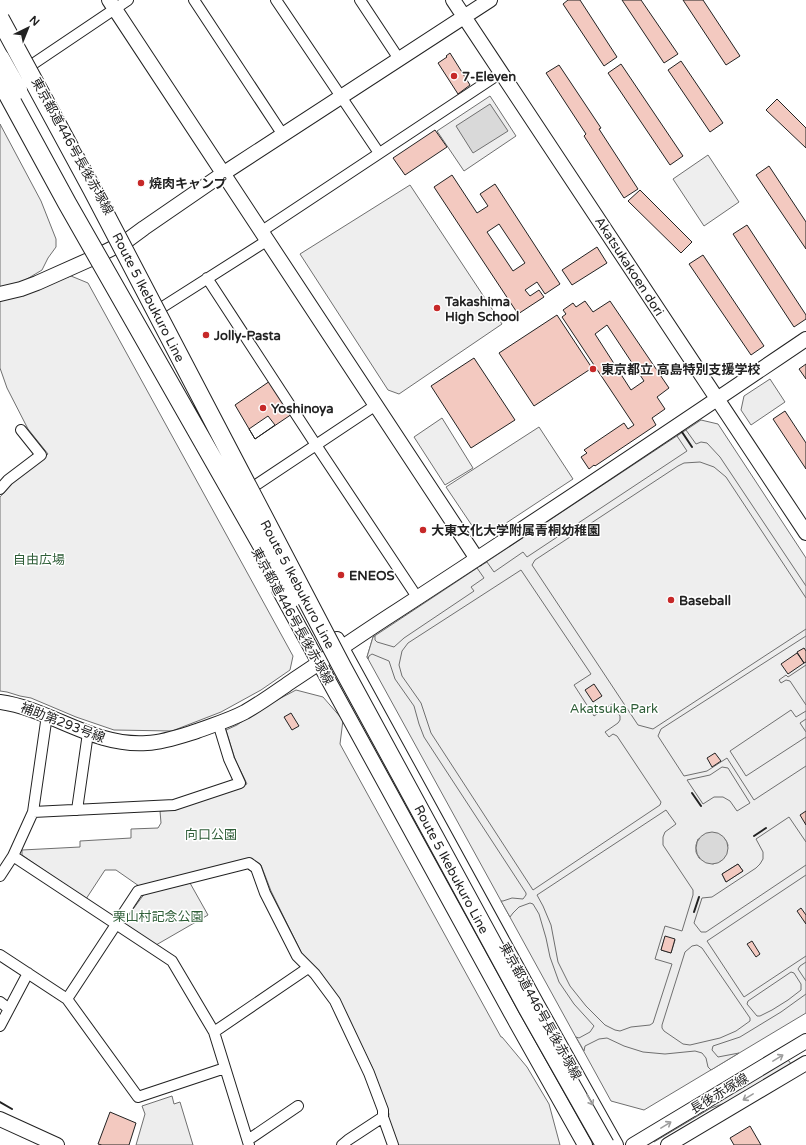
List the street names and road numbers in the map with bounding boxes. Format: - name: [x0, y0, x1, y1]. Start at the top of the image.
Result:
- street label: 東京都道446号長後赤塚線: [28, 75, 117, 218]
- street label: Akatsukakoen dori: [591, 214, 667, 319]
- street label: Route 5 Ikebukuro Line: [108, 230, 188, 365]
- street label: Route 5 Ikebukuro Line: [256, 517, 338, 652]
- street label: 東京都道446号長後赤塚線: [248, 545, 337, 688]
- street label: 補助第293号線: [18, 699, 107, 746]
- street label: Route 5 Ikebukuro Line: [410, 802, 492, 937]
- street label: 東京都道446号長後赤塚線: [496, 940, 585, 1083]
- street label: 長後赤塚線: [688, 1070, 751, 1117]

